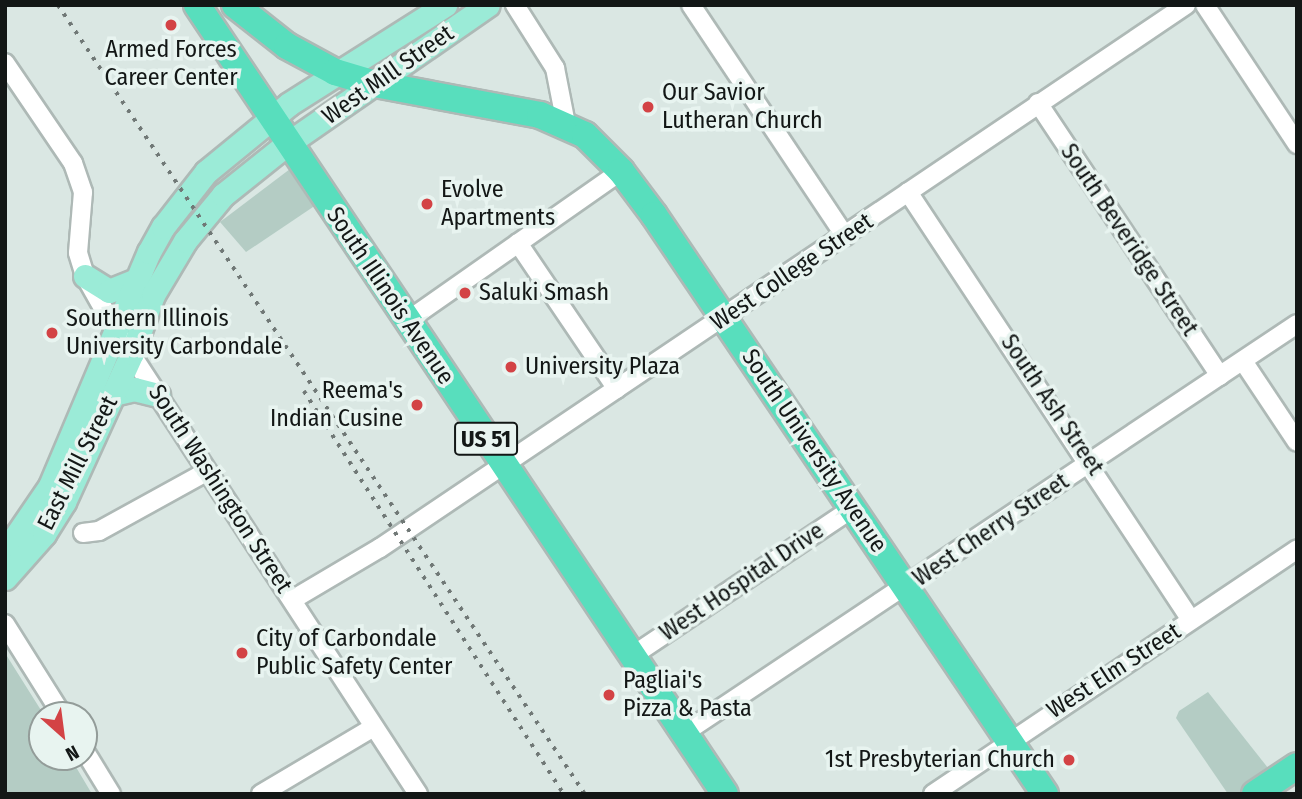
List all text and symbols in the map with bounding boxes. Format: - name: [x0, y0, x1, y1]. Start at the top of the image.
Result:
- marker: Armed Forces Career Center: [163, 17, 179, 33]
- street label: West Mill Street: [317, 19, 459, 131]
- place label: Armed Forces Career Center: [104, 36, 238, 92]
- place label: Our Savior Lutheran Church: [662, 79, 823, 135]
- marker: Our Savior Lutheran Church: [640, 99, 656, 115]
- street label: South Beveridge Street: [1054, 139, 1204, 341]
- place label: Evolve Apartments: [441, 176, 555, 232]
- marker: Evolve Apartments: [419, 196, 435, 212]
- street label: South Illinois Avenue: [320, 202, 460, 390]
- street label: West College Street: [705, 207, 879, 337]
- place label: Saluki Smash: [479, 279, 609, 307]
- marker: Saluki Smash: [457, 285, 473, 301]
- place label: Southern Illinois University Carbondale: [66, 305, 282, 361]
- marker: Southern Illinois University Carbondale: [44, 325, 60, 341]
- street label: South Ash Street: [994, 329, 1110, 481]
- street label: South University Avenue: [735, 344, 893, 558]
- place label: University Plaza: [525, 353, 680, 381]
- marker: University Plaza: [503, 359, 519, 375]
- place label: Reema's Indian Cusine: [270, 377, 403, 433]
- street label: South Washington Street: [142, 380, 298, 598]
- street label: East Mill Street: [32, 391, 124, 535]
- marker: Reema's Indian Cusine: [409, 397, 425, 413]
- road number: US 51: [453, 420, 519, 458]
- street label: West Cherry Street: [908, 467, 1074, 593]
- street label: West Hospital Drive: [655, 517, 829, 647]
- street label: West Elm Street: [1042, 617, 1186, 725]
- place label: City of Carbondale Public Safety Center: [256, 625, 452, 681]
- marker: City of Carbondale Public Safety Center: [234, 645, 250, 661]
- place label: Pagliai's Pizza & Pasta: [623, 667, 752, 723]
- marker: Pagliai's Pizza & Pasta: [601, 687, 617, 703]
- north arrow: [28, 701, 98, 771]
- text: N: [62, 740, 83, 766]
- place label: 1st Presbyterian Church: [825, 746, 1055, 774]
- marker: 1st Presbyterian Church: [1061, 752, 1077, 768]

